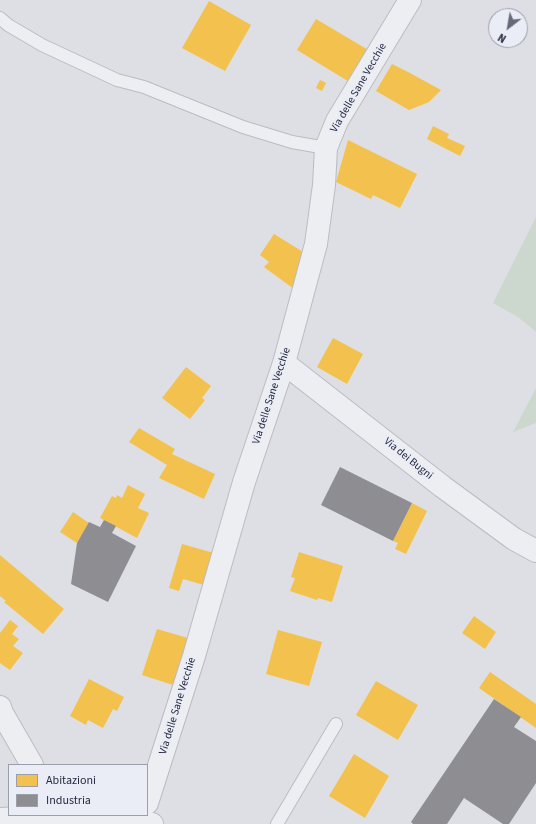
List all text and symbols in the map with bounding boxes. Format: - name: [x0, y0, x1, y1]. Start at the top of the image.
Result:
- north arrow: [488, 8, 528, 48]
- text: N: [495, 30, 509, 46]
- street label: Via delle Sane Vecchie: [328, 41, 390, 135]
- street label: Via delle Sane Vecchie: [250, 346, 294, 446]
- street label: Via dei Bugni: [381, 435, 435, 483]
- street label: Via delle Sane Vecchie: [157, 656, 199, 756]
- legend: [8, 764, 148, 816]
- text: Abitazioni: [46, 772, 96, 789]
- text: Industria: [46, 792, 91, 809]

